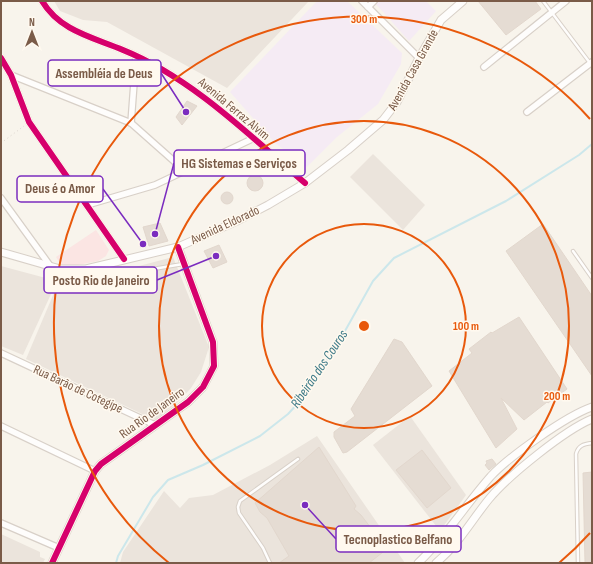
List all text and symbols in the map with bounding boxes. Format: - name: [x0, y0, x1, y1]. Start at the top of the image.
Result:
- north arrow: [12, 12, 52, 52]
- text: 300 m: [351, 12, 377, 27]
- text: N: [29, 16, 35, 29]
- street label: Avenida Casa Grande: [384, 27, 442, 114]
- callout: Assembléia de Deus: [48, 60, 161, 86]
- text: Assembléia de Deus: [54, 65, 153, 82]
- street label: Avenida Ferraz Alvim: [194, 74, 273, 144]
- callout: HG Sistemas e Serviços: [174, 150, 305, 176]
- text: HG Sistemas e Serviços: [181, 155, 297, 172]
- callout: Deus é o Amor: [17, 176, 103, 202]
- text: Deus é o Amor: [25, 180, 96, 197]
- street label: Avenida Eldorado: [187, 202, 262, 248]
- callout: Posto Rio de Janeiro: [44, 267, 157, 293]
- text: Posto Rio de Janeiro: [52, 272, 150, 289]
- centre of rings: [357, 319, 371, 333]
- text: 100 m: [453, 319, 479, 334]
- water label: Ribeirão dos Couros: [287, 327, 351, 411]
- street label: Rua Barão de Cotegipe: [31, 361, 125, 417]
- street label: Rua Rio de Janeiro: [116, 384, 188, 442]
- text: 200 m: [544, 389, 570, 404]
- callout: Tecnoplastico Belfano: [336, 526, 461, 552]
- text: Tecnoplastico Belfano: [344, 531, 452, 548]

